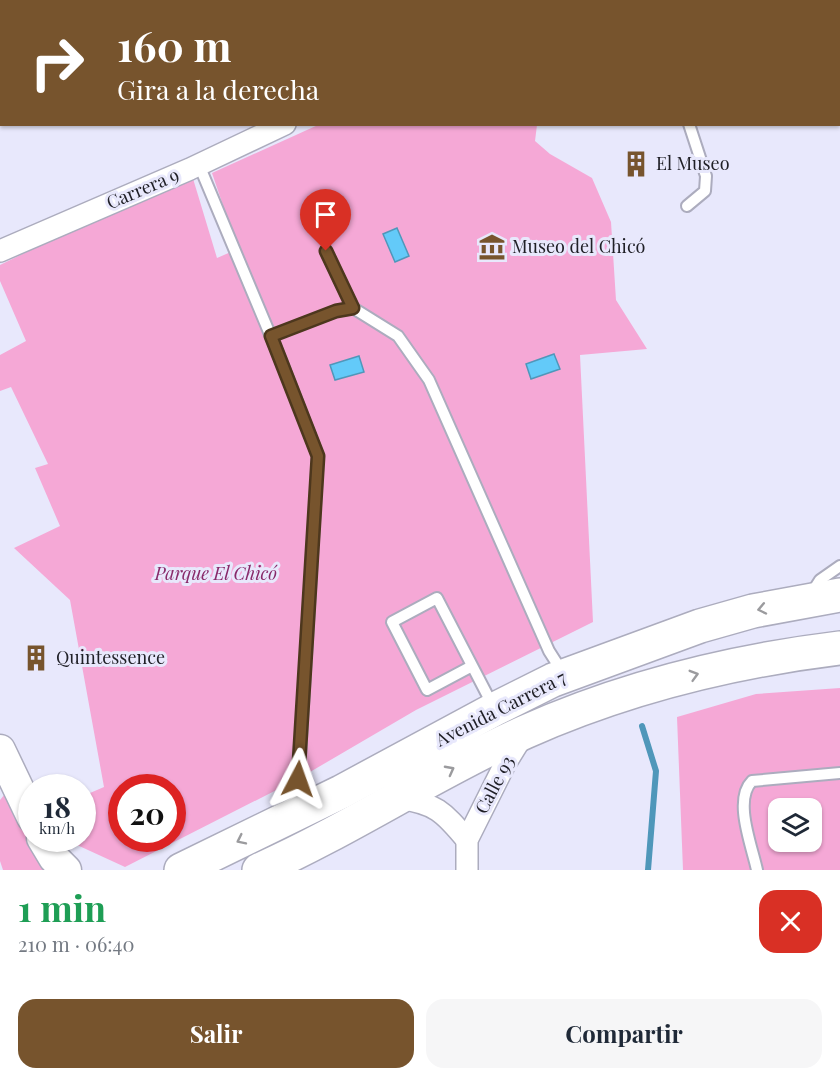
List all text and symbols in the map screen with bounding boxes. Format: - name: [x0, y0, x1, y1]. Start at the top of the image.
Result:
- text: 160 m: [117, 17, 232, 73]
- icon: right: [18, 24, 96, 102]
- text: Gira a la derecha: [117, 71, 319, 107]
- building icon: El Museo: [621, 149, 651, 179]
- place label: El Museo: [656, 151, 730, 175]
- street label: Carrera 9: [103, 162, 183, 214]
- pin: [300, 189, 351, 251]
- icon: arrive: [309, 198, 342, 231]
- museum icon: Museo del Chicó: [477, 232, 507, 262]
- place label: Museo del Chicó: [512, 234, 646, 258]
- park label: Parque El Chicó: [154, 561, 278, 585]
- one-way arrow: [757, 602, 767, 615]
- building icon: Quintessence: [21, 643, 51, 673]
- place label: Quintessence: [56, 645, 165, 669]
- street label: Avenida Carrera 7: [430, 665, 571, 752]
- one-way arrow: [688, 670, 699, 682]
- position arrow: [266, 747, 330, 811]
- street label: Calle 93: [469, 751, 519, 818]
- one-way arrow: [444, 766, 454, 777]
- speed limit sign: 20: [108, 774, 186, 852]
- text: 18: [43, 786, 71, 826]
- map controls: [768, 798, 822, 852]
- button: layers: [768, 798, 822, 852]
- text: km/h: [39, 818, 75, 838]
- one-way arrow: [236, 833, 247, 845]
- text: 1 min: [18, 883, 106, 931]
- button: close: [759, 890, 822, 953]
- text: 210 m · 06:40: [18, 930, 135, 957]
- button: Salir: [18, 999, 414, 1068]
- button: Compartir: [426, 999, 822, 1068]

